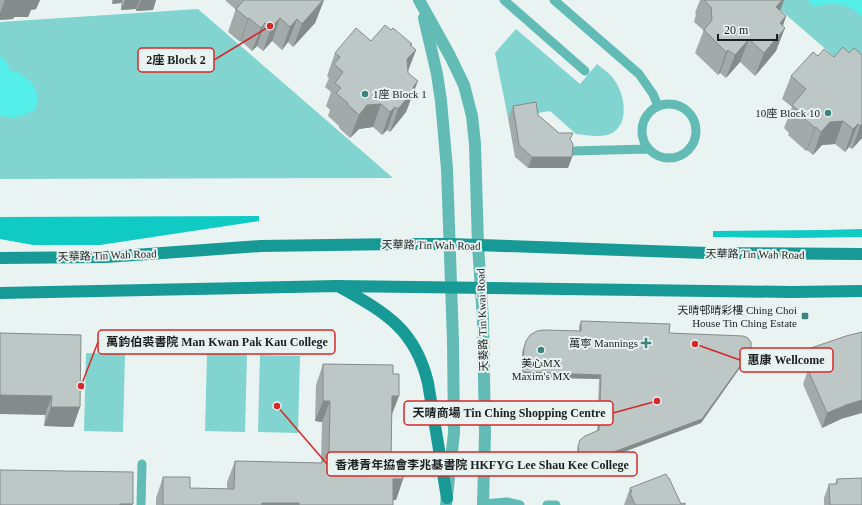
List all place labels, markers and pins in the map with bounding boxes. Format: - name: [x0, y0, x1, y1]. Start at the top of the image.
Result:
- callout: 2座 Block 2: [138, 48, 214, 72]
- place label: 1座 Block 1: [373, 88, 427, 100]
- marker: 1座 Block 1: [360, 89, 370, 99]
- place label: 10座 Block 10: [755, 107, 820, 119]
- marker: 10座 Block 10: [823, 108, 833, 118]
- place label: 天晴邨晴彩樓 Ching Choi House Tin Ching Estate: [677, 304, 797, 329]
- marker: 天晴邨晴彩樓 Ching Choi House Tin Ching Estate: [800, 311, 810, 321]
- callout: 萬鈞伯裘書院 Man Kwan Pak Kau College: [98, 330, 335, 354]
- place label: 萬寧 Mannings: [569, 337, 638, 349]
- marker: 萬寧 Mannings: [641, 338, 651, 348]
- marker: 美心MX Maxim's MX: [536, 345, 546, 355]
- callout: 惠康 Wellcome: [740, 348, 833, 372]
- place label: 美心MX Maxim's MX: [512, 357, 570, 382]
- callout: 天晴商場 Tin Ching Shopping Centre: [404, 401, 613, 425]
- callout: 香港青年拹會李兆基書院 HKFYG Lee Shau Kee College: [327, 452, 637, 476]

